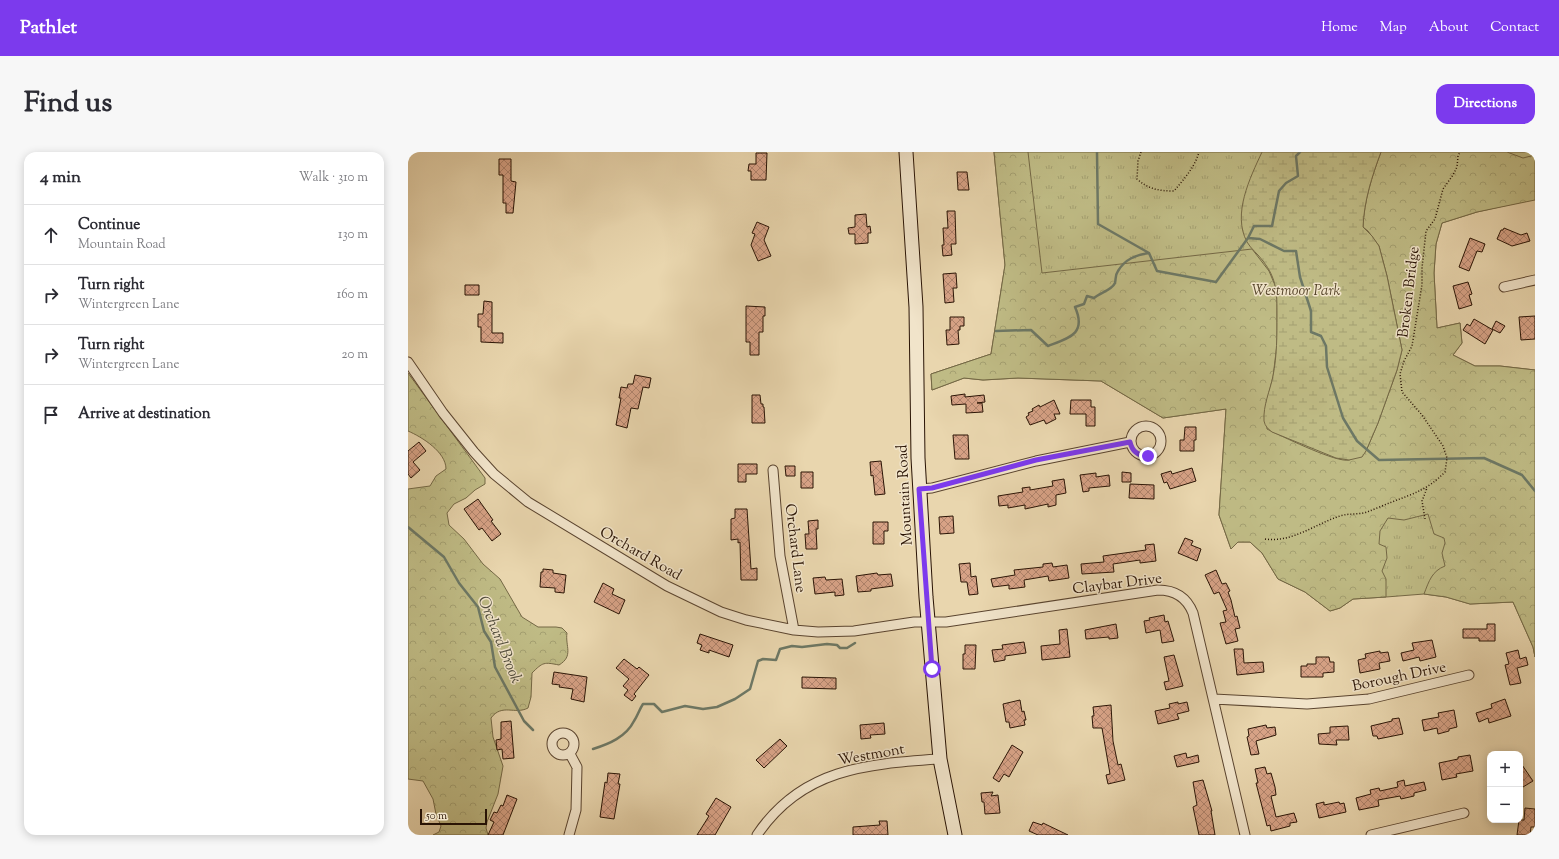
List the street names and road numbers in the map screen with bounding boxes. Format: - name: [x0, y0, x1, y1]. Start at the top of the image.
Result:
- street label: Broken Bridge: [1393, 245, 1426, 339]
- street label: Mountain Road: [892, 443, 919, 546]
- street label: Orchard Lane: [779, 502, 810, 594]
- street label: Orchard Road: [595, 522, 686, 587]
- street label: Claybar Drive: [1071, 569, 1163, 600]
- street label: Borough Drive: [1350, 657, 1448, 698]
- street label: Westmont: [836, 739, 906, 772]

